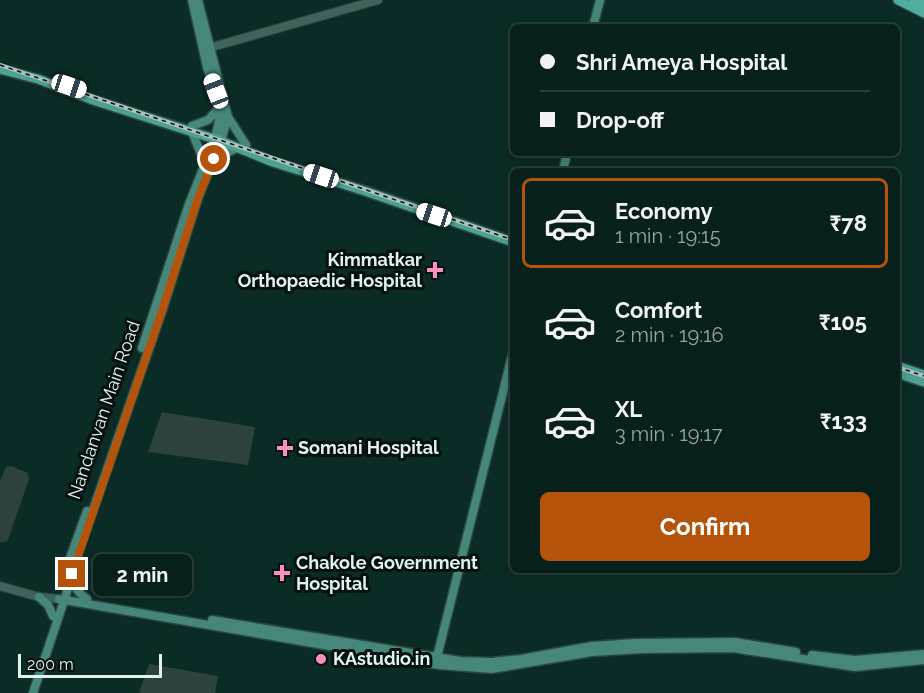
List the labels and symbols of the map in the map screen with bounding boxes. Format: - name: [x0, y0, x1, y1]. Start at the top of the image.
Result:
- car: [201, 71, 231, 111]
- car: [49, 72, 89, 100]
- route start: [200, 145, 227, 172]
- car: [301, 162, 341, 190]
- car: [414, 201, 454, 229]
- place label: Kimmatkar Orthopaedic Hospital: [238, 249, 422, 291]
- marker: Kimmatkar Orthopaedic Hospital: [426, 261, 444, 279]
- street label: Nandanvan Main Road: [63, 318, 144, 502]
- place label: Somani Hospital: [298, 437, 439, 458]
- marker: Somani Hospital: [276, 439, 294, 457]
- place label: Chakole Government Hospital: [296, 552, 478, 594]
- callout: 2 min: [93, 553, 192, 595]
- route end: [58, 560, 85, 587]
- marker: Chakole Government Hospital: [273, 564, 291, 582]
- place label: KAstudio.in: [333, 648, 430, 669]
- scale bar: [18, 651, 162, 678]
- marker: KAstudio.in: [314, 652, 328, 666]

